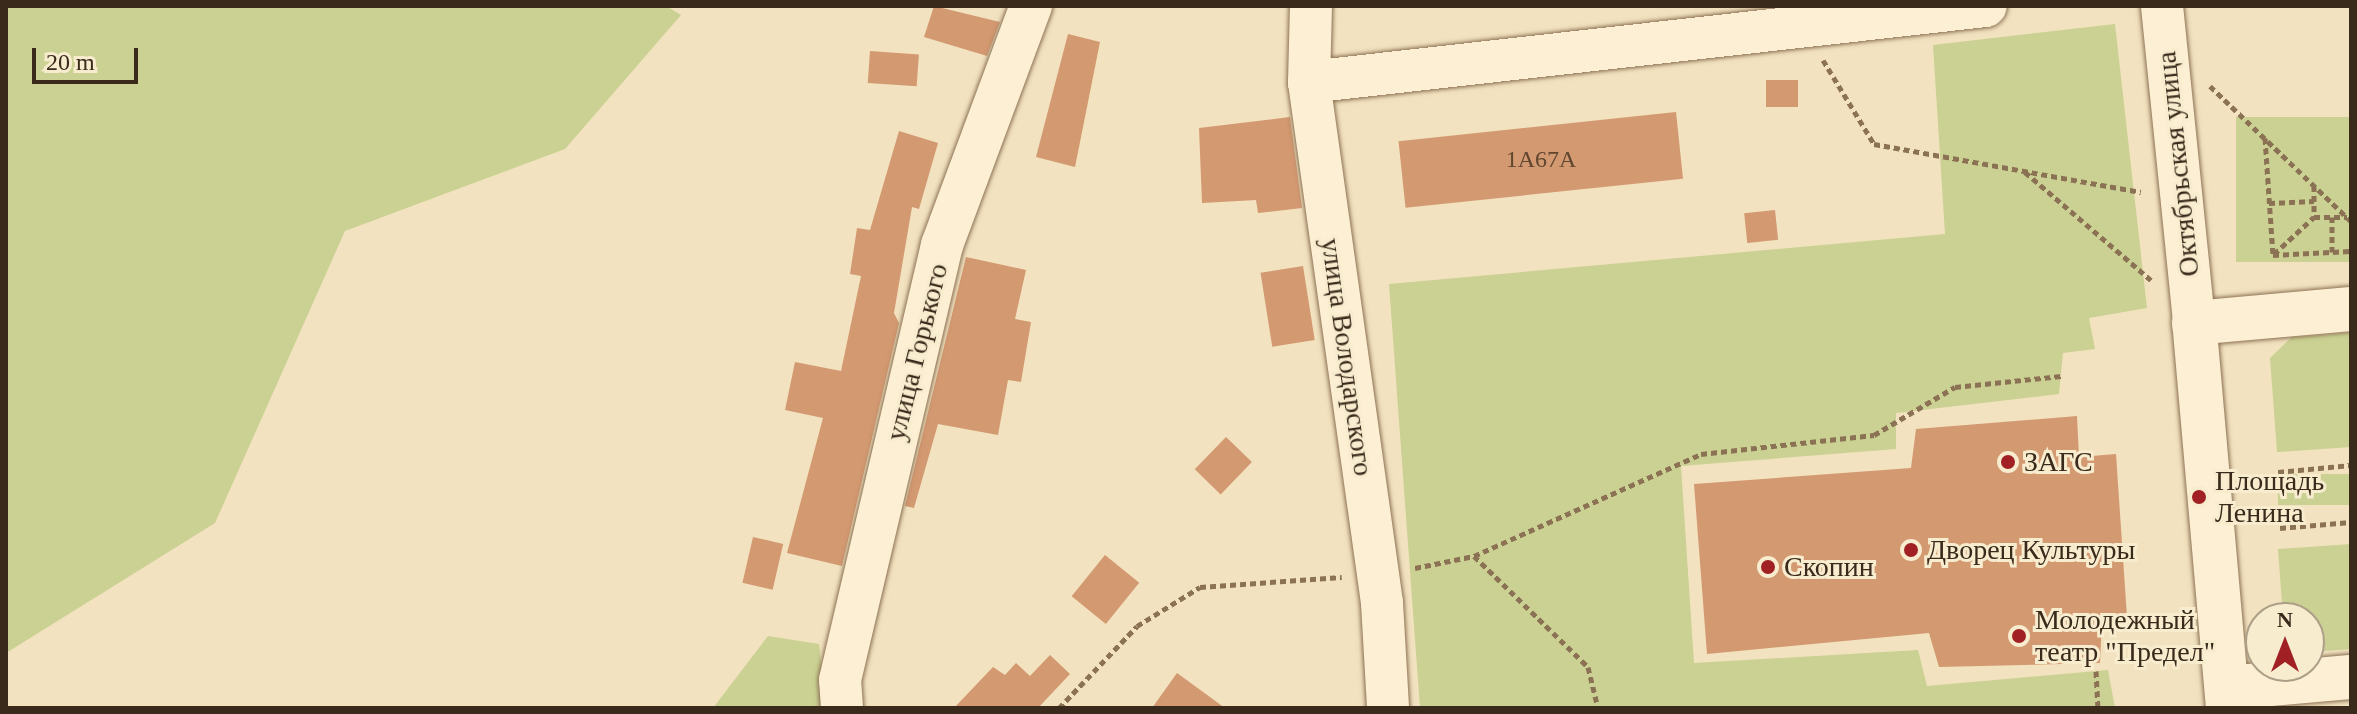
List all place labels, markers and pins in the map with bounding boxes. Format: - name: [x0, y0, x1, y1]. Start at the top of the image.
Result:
- place label: ЗАГС: [2024, 445, 2093, 479]
- marker: ЗАГС: [1999, 453, 2017, 471]
- place label: Площадь Ленина: [2215, 464, 2324, 530]
- marker: Площадь Ленина: [2190, 488, 2208, 506]
- place label: Дворец Культуры: [1927, 533, 2135, 567]
- marker: Дворец Культуры: [1902, 541, 1920, 559]
- place label: Скопин: [1784, 550, 1874, 584]
- marker: Скопин: [1759, 558, 1777, 576]
- place label: Молодежный театр "Предел": [2035, 603, 2215, 669]
- marker: Молодежный театр "Предел": [2010, 627, 2028, 645]

